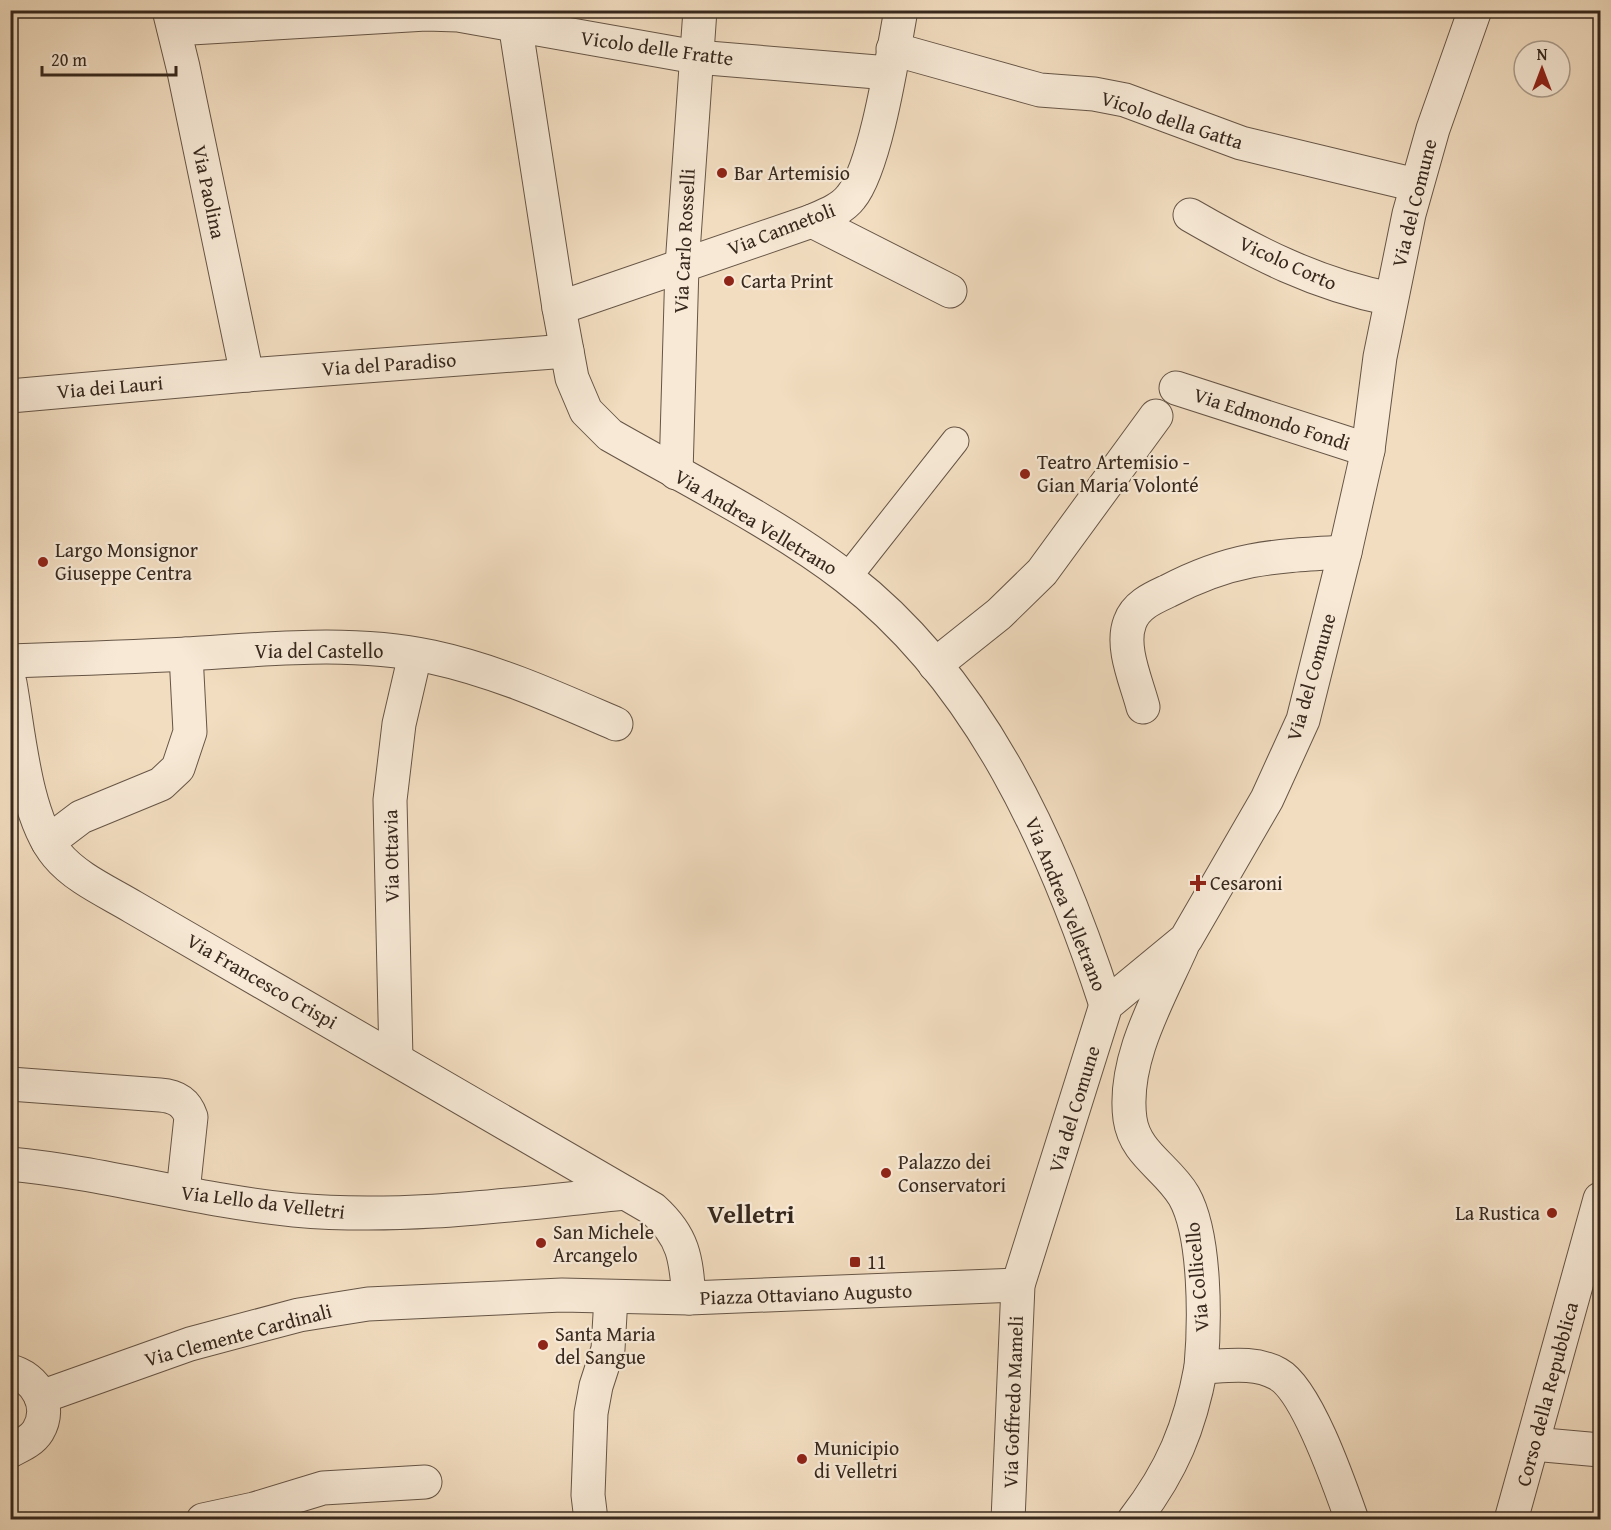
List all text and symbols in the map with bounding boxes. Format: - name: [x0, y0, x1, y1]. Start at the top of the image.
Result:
- street label: Vicolo delle Fratte: [579, 22, 735, 73]
- scale bar: [42, 39, 176, 77]
- north arrow: [1512, 39, 1572, 99]
- text: N: [1537, 42, 1548, 66]
- text: 20 m: [51, 46, 87, 73]
- street label: Vicolo della Gatta: [1097, 83, 1248, 156]
- street label: Via del Comune: [1384, 136, 1443, 270]
- street label: Via Paolina: [185, 142, 234, 242]
- place label: Bar Artemisio: [734, 158, 850, 187]
- marker: Bar Artemisio: [715, 166, 729, 180]
- street label: Via Carlo Rosselli: [665, 167, 702, 314]
- street label: Via Cannetoli: [723, 195, 839, 262]
- street label: Vicolo Corto: [1235, 228, 1342, 297]
- place label: Carta Print: [741, 266, 833, 295]
- marker: Carta Print: [722, 274, 736, 288]
- street label: Via del Paradiso: [321, 344, 457, 383]
- street label: Via dei Lauri: [56, 367, 165, 406]
- street label: Via Edmondo Fondi: [1190, 380, 1355, 458]
- place label: Teatro Artemisio - Gian Maria Volonté: [1037, 447, 1199, 499]
- street label: Via Andrea Velletrano: [669, 461, 843, 582]
- marker: Teatro Artemisio - Gian Maria Volonté: [1018, 467, 1032, 481]
- place label: Largo Monsignor Giuseppe Centra: [55, 535, 198, 587]
- marker: Largo Monsignor Giuseppe Centra: [36, 555, 50, 569]
- street label: Via del Comune: [1278, 610, 1343, 744]
- street label: Via del Castello: [255, 636, 383, 665]
- street label: Via Ottavia: [375, 809, 406, 903]
- street label: Via Andrea Velletrano: [1018, 812, 1115, 995]
- place label: Cesaroni: [1210, 868, 1283, 897]
- marker: Cesaroni: [1191, 876, 1205, 890]
- street label: Via Francesco Crispi: [181, 926, 343, 1036]
- street label: Via del Comune: [1040, 1042, 1107, 1176]
- place label: Palazzo dei Conservatori: [898, 1147, 1006, 1199]
- marker: Palazzo dei Conservatori: [879, 1166, 893, 1180]
- street label: Via Lello da Velletri: [179, 1177, 347, 1226]
- district label: Velletri: [707, 1194, 795, 1233]
- place label: La Rustica: [1455, 1198, 1541, 1227]
- marker: La Rustica: [1545, 1206, 1559, 1220]
- place label: San Michele Arcangelo: [553, 1217, 654, 1269]
- street label: Via Collicello: [1177, 1221, 1216, 1333]
- marker: San Michele Arcangelo: [534, 1236, 548, 1250]
- place label: 11: [867, 1247, 886, 1276]
- marker: 11: [848, 1255, 862, 1269]
- street label: Piazza Ottaviano Augusto: [699, 1275, 913, 1312]
- street label: Via Clemente Cardinali: [141, 1295, 335, 1373]
- street label: Corso della Repubblica: [1508, 1298, 1585, 1489]
- street label: Via Goffredo Mameli: [995, 1315, 1030, 1489]
- place label: Santa Maria del Sangue: [555, 1319, 656, 1371]
- marker: Santa Maria del Sangue: [536, 1338, 550, 1352]
- place label: Municipio di Velletri: [814, 1433, 899, 1485]
- marker: Municipio di Velletri: [795, 1452, 809, 1466]

